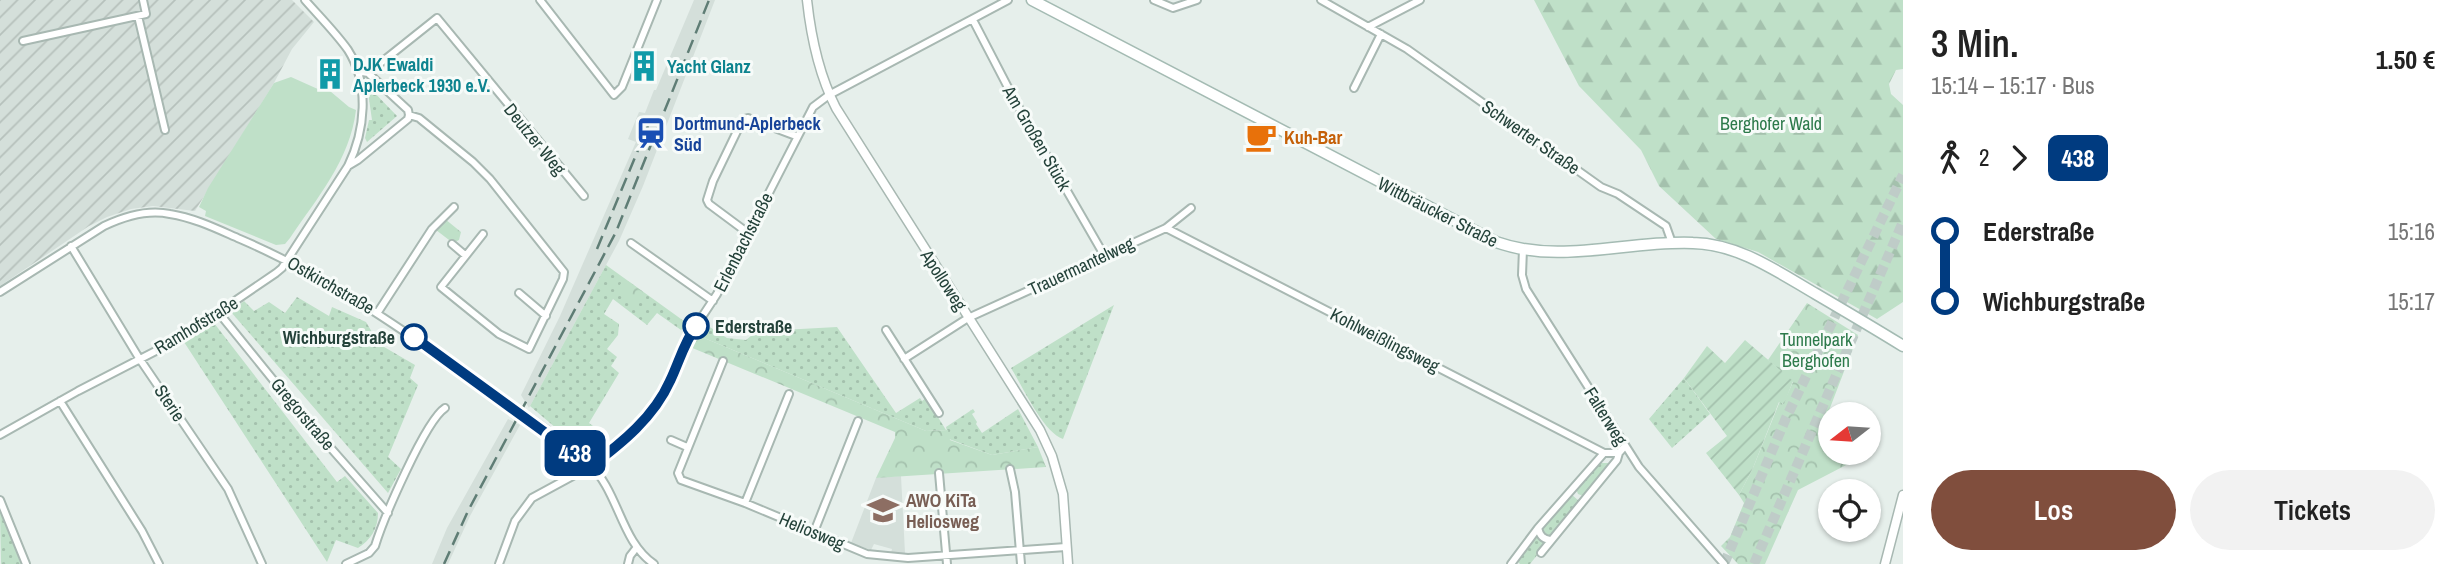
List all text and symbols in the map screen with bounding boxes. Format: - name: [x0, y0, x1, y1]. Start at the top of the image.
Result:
- text: 3 Min.: [1931, 18, 2019, 69]
- text: 1.50 €: [2376, 42, 2435, 77]
- building icon: Yacht Glanz: [627, 49, 661, 83]
- place label: DJK Ewaldi Aplerbeck 1930 e.V.: [353, 52, 490, 98]
- place label: Yacht Glanz: [667, 54, 751, 79]
- building icon: DJK Ewaldi Aplerbeck 1930 e.V.: [313, 57, 347, 91]
- text: 15:14 – 15:17 · Bus: [1931, 70, 2095, 101]
- street label: Am Großen Stück: [996, 80, 1077, 196]
- street label: Schwerter Straße: [1477, 94, 1585, 180]
- street label: Deutzer Weg: [498, 98, 572, 181]
- place label: Dortmund-Aplerbeck Süd: [674, 111, 822, 157]
- park label: Berghofer Wald: [1720, 111, 1822, 136]
- station icon: Dortmund-Aplerbeck Süd: [634, 116, 668, 150]
- cafe icon: Kuh-Bar: [1244, 120, 1278, 154]
- place label: Kuh-Bar: [1284, 125, 1342, 150]
- icon: walk: [1931, 139, 1969, 177]
- icon: forward: [2000, 139, 2038, 177]
- text: 2: [1979, 142, 1990, 173]
- text: 438: [2062, 142, 2094, 174]
- street label: Wittbräucker Straße: [1373, 171, 1503, 253]
- street label: Erlenbachstraße: [707, 188, 779, 296]
- text: Ederstraße: [1983, 214, 2094, 249]
- text: 15:16: [2388, 216, 2435, 247]
- street label: Trauermantelweg: [1024, 230, 1139, 301]
- street label: Apolloweg: [914, 244, 973, 316]
- street label: Ostkirchstraße: [283, 250, 379, 320]
- text: Wichburgstraße: [1983, 284, 2145, 319]
- text: 15:17: [2388, 286, 2435, 317]
- street label: Ramhofstraße: [149, 290, 243, 360]
- street label: Kohlweißlingsweg: [1326, 302, 1445, 379]
- marker: Ederstraße: [683, 313, 709, 339]
- place label: Ederstraße: [715, 314, 792, 339]
- marker: Wichburgstraße: [401, 324, 427, 350]
- place label: Wichburgstraße: [283, 325, 395, 350]
- park label: Tunnelpark Berghofen: [1780, 327, 1853, 373]
- street label: Gregorstraße: [265, 372, 341, 456]
- street label: Sterie: [149, 380, 191, 426]
- street label: Falterweg: [1578, 382, 1634, 450]
- north arrow: [1818, 402, 1881, 466]
- map controls: [1818, 402, 1881, 542]
- line badge: 438: [535, 430, 615, 476]
- text: 438: [559, 437, 591, 469]
- button: Los: [1931, 470, 2176, 550]
- button: Tickets: [2190, 470, 2435, 550]
- button: locate: [1818, 479, 1881, 542]
- place label: AWO KiTa Heliosweg: [906, 488, 979, 534]
- school or university icon: AWO KiTa Heliosweg: [866, 493, 900, 527]
- street label: Heliosweg: [775, 506, 849, 556]

